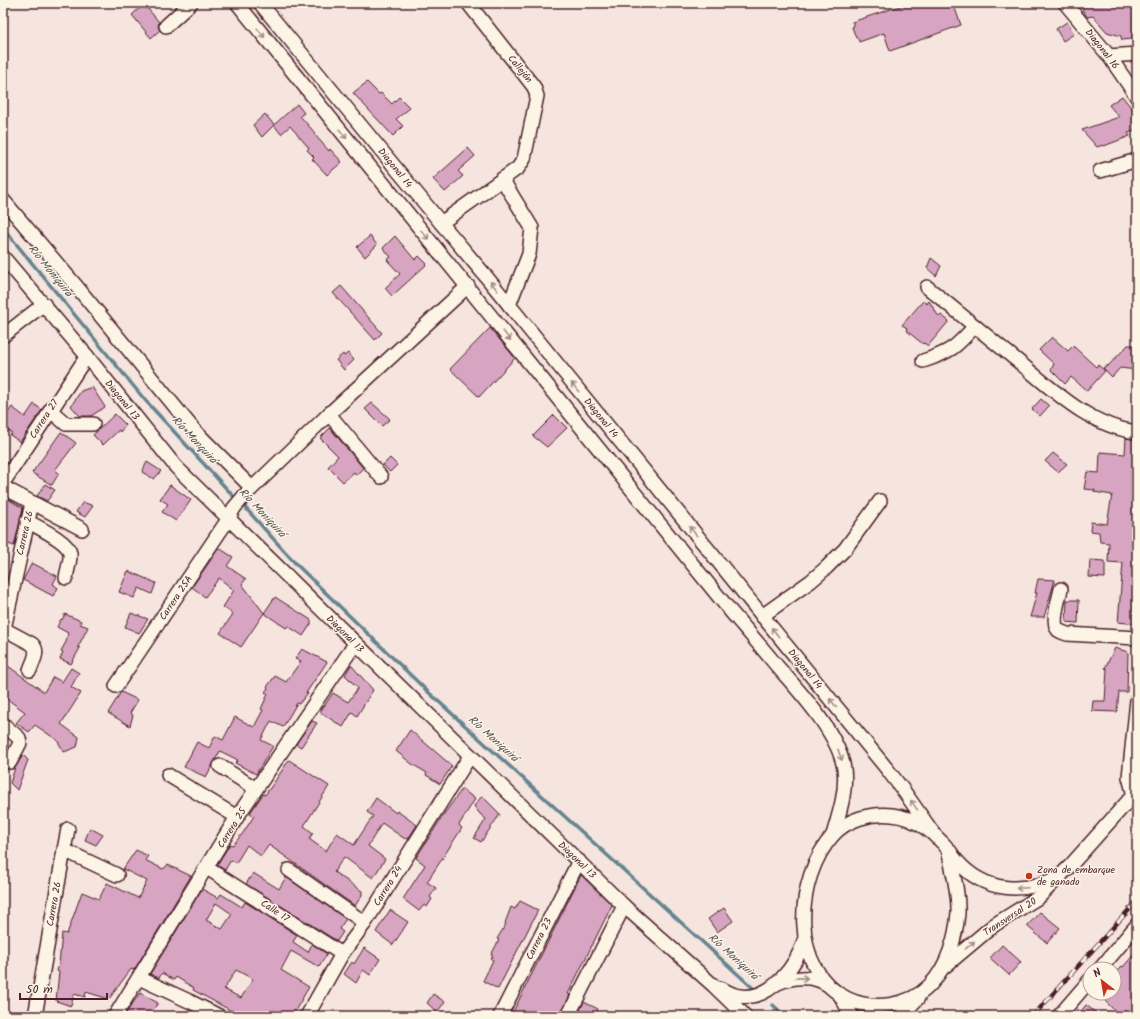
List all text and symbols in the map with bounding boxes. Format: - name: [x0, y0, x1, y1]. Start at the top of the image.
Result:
- street label: Diagonal 16: [1081, 25, 1123, 73]
- one-way arrow: [257, 28, 266, 39]
- street label: Callejón: [504, 51, 536, 87]
- one-way arrow: [339, 129, 347, 140]
- street label: Diagonal 14: [374, 144, 417, 192]
- one-way arrow: [421, 230, 430, 240]
- water label: Río Moniquirá: [23, 241, 78, 303]
- one-way arrow: [489, 280, 498, 291]
- one-way arrow: [503, 330, 512, 341]
- street label: Diagonal 13: [101, 376, 144, 424]
- one-way arrow: [571, 381, 580, 392]
- street label: Diagonal 14: [580, 394, 623, 442]
- street label: Carrera 27: [25, 396, 63, 442]
- water label: Río Monquirá: [167, 412, 223, 470]
- water label: Río Moniquirá: [234, 484, 292, 544]
- street label: Carrera 26: [12, 509, 38, 557]
- one-way arrow: [688, 526, 697, 537]
- street label: Carrera 25A: [155, 572, 197, 624]
- street label: Diagonal 13: [322, 611, 368, 657]
- one-way arrow: [770, 627, 779, 637]
- street label: Diagonal 14: [784, 645, 827, 693]
- one-way arrow: [829, 698, 837, 709]
- water label: Río Moniquirá: [464, 711, 524, 768]
- one-way arrow: [837, 749, 844, 762]
- one-way arrow: [910, 800, 918, 811]
- street label: Carrera 25: [213, 804, 251, 851]
- street label: Diagonal 13: [554, 838, 600, 883]
- street label: Carrera 24: [369, 862, 407, 909]
- place label: Zona de embarque de ganado: [1037, 862, 1116, 890]
- marker: Zona de embarque de ganado: [1024, 871, 1034, 881]
- street label: Carrera 26: [42, 880, 66, 928]
- one-way arrow: [1016, 884, 1029, 892]
- street label: Transversal 20: [980, 894, 1040, 940]
- street label: Calle 17: [257, 896, 293, 927]
- street label: Carrera 23: [522, 915, 557, 963]
- water label: Río Moniquirá: [704, 929, 764, 986]
- one-way arrow: [965, 940, 976, 949]
- north arrow: [1082, 961, 1122, 1001]
- text: N: [1090, 964, 1105, 983]
- scale bar: [20, 975, 107, 1001]
- one-way arrow: [795, 975, 808, 982]
- text: 50 m: [26, 980, 53, 999]

